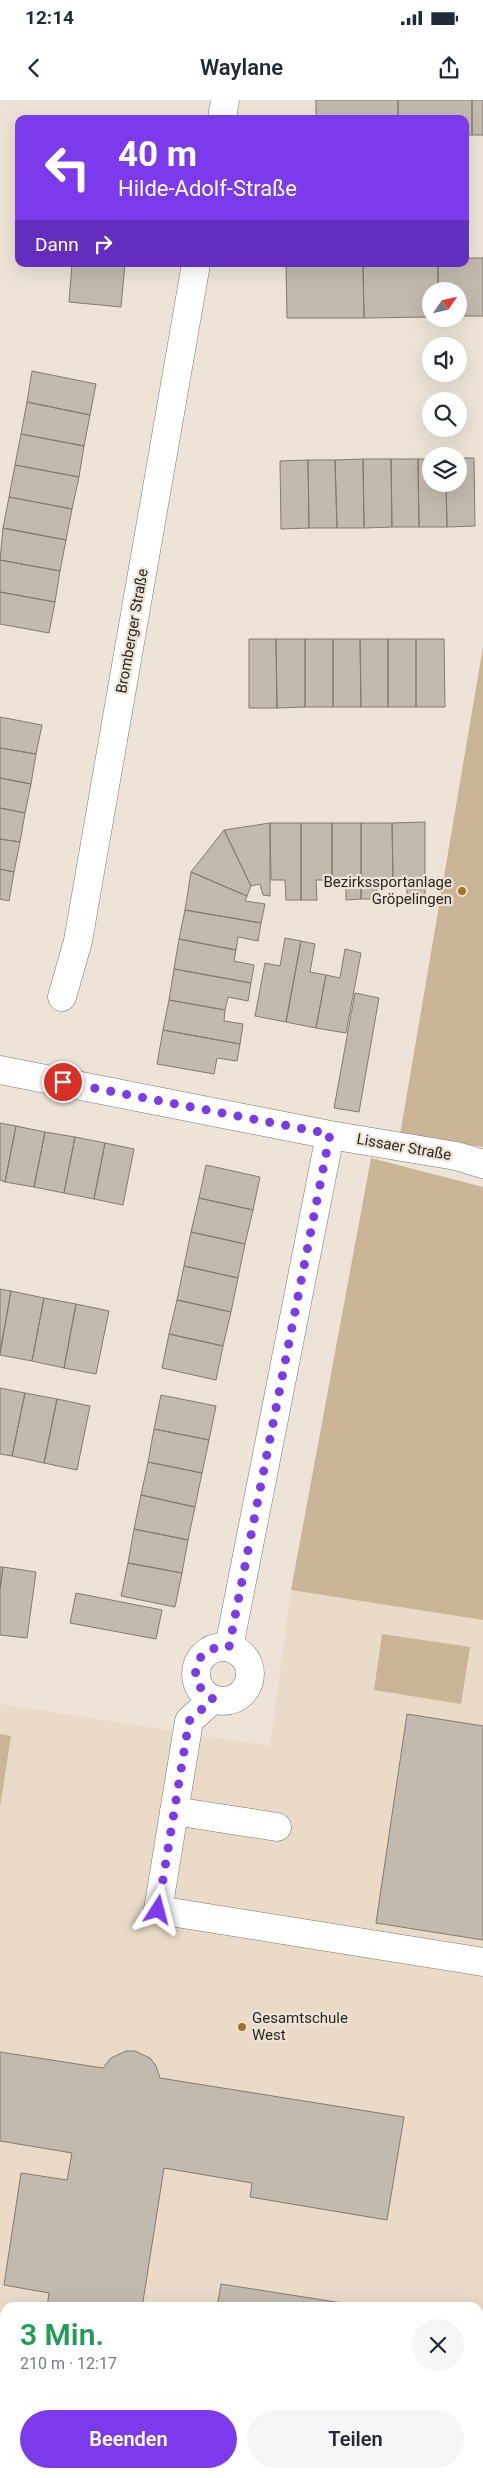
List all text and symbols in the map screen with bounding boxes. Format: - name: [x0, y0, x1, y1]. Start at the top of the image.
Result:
- text: 12:14: [25, 6, 74, 29]
- icon: back: [20, 54, 48, 82]
- icon: share: [435, 54, 463, 82]
- text: Waylane: [200, 55, 283, 80]
- text: 40 m: [118, 134, 197, 175]
- icon: left: [35, 135, 100, 200]
- text: Hilde-Adolf-Straße: [118, 176, 297, 201]
- icon: right: [89, 230, 117, 258]
- text: Dann: [35, 233, 79, 256]
- north arrow: [422, 282, 468, 328]
- map controls: [422, 282, 467, 492]
- button: sound: [422, 337, 467, 382]
- button: search: [422, 392, 467, 437]
- button: layers: [422, 447, 467, 492]
- street label: Bromberger Straße: [112, 567, 152, 695]
- place label: Bezirkssportanlage Gröpelingen: [323, 873, 452, 908]
- marker: Bezirkssportanlage Gröpelingen: [456, 885, 468, 897]
- pin: [42, 1061, 84, 1103]
- icon: arrive: [49, 1068, 77, 1096]
- street label: Lissaer Straße: [355, 1130, 453, 1164]
- position arrow: [131, 1883, 183, 1935]
- place label: Gesamtschule West: [252, 2009, 348, 2044]
- marker: Gesamtschule West: [236, 2021, 248, 2033]
- text: 3 Min.: [20, 2317, 104, 2352]
- button: close: [412, 2319, 464, 2371]
- text: 210 m · 12:17: [20, 2354, 117, 2373]
- button: Beenden: [20, 2410, 237, 2468]
- button: Teilen: [247, 2410, 464, 2468]

